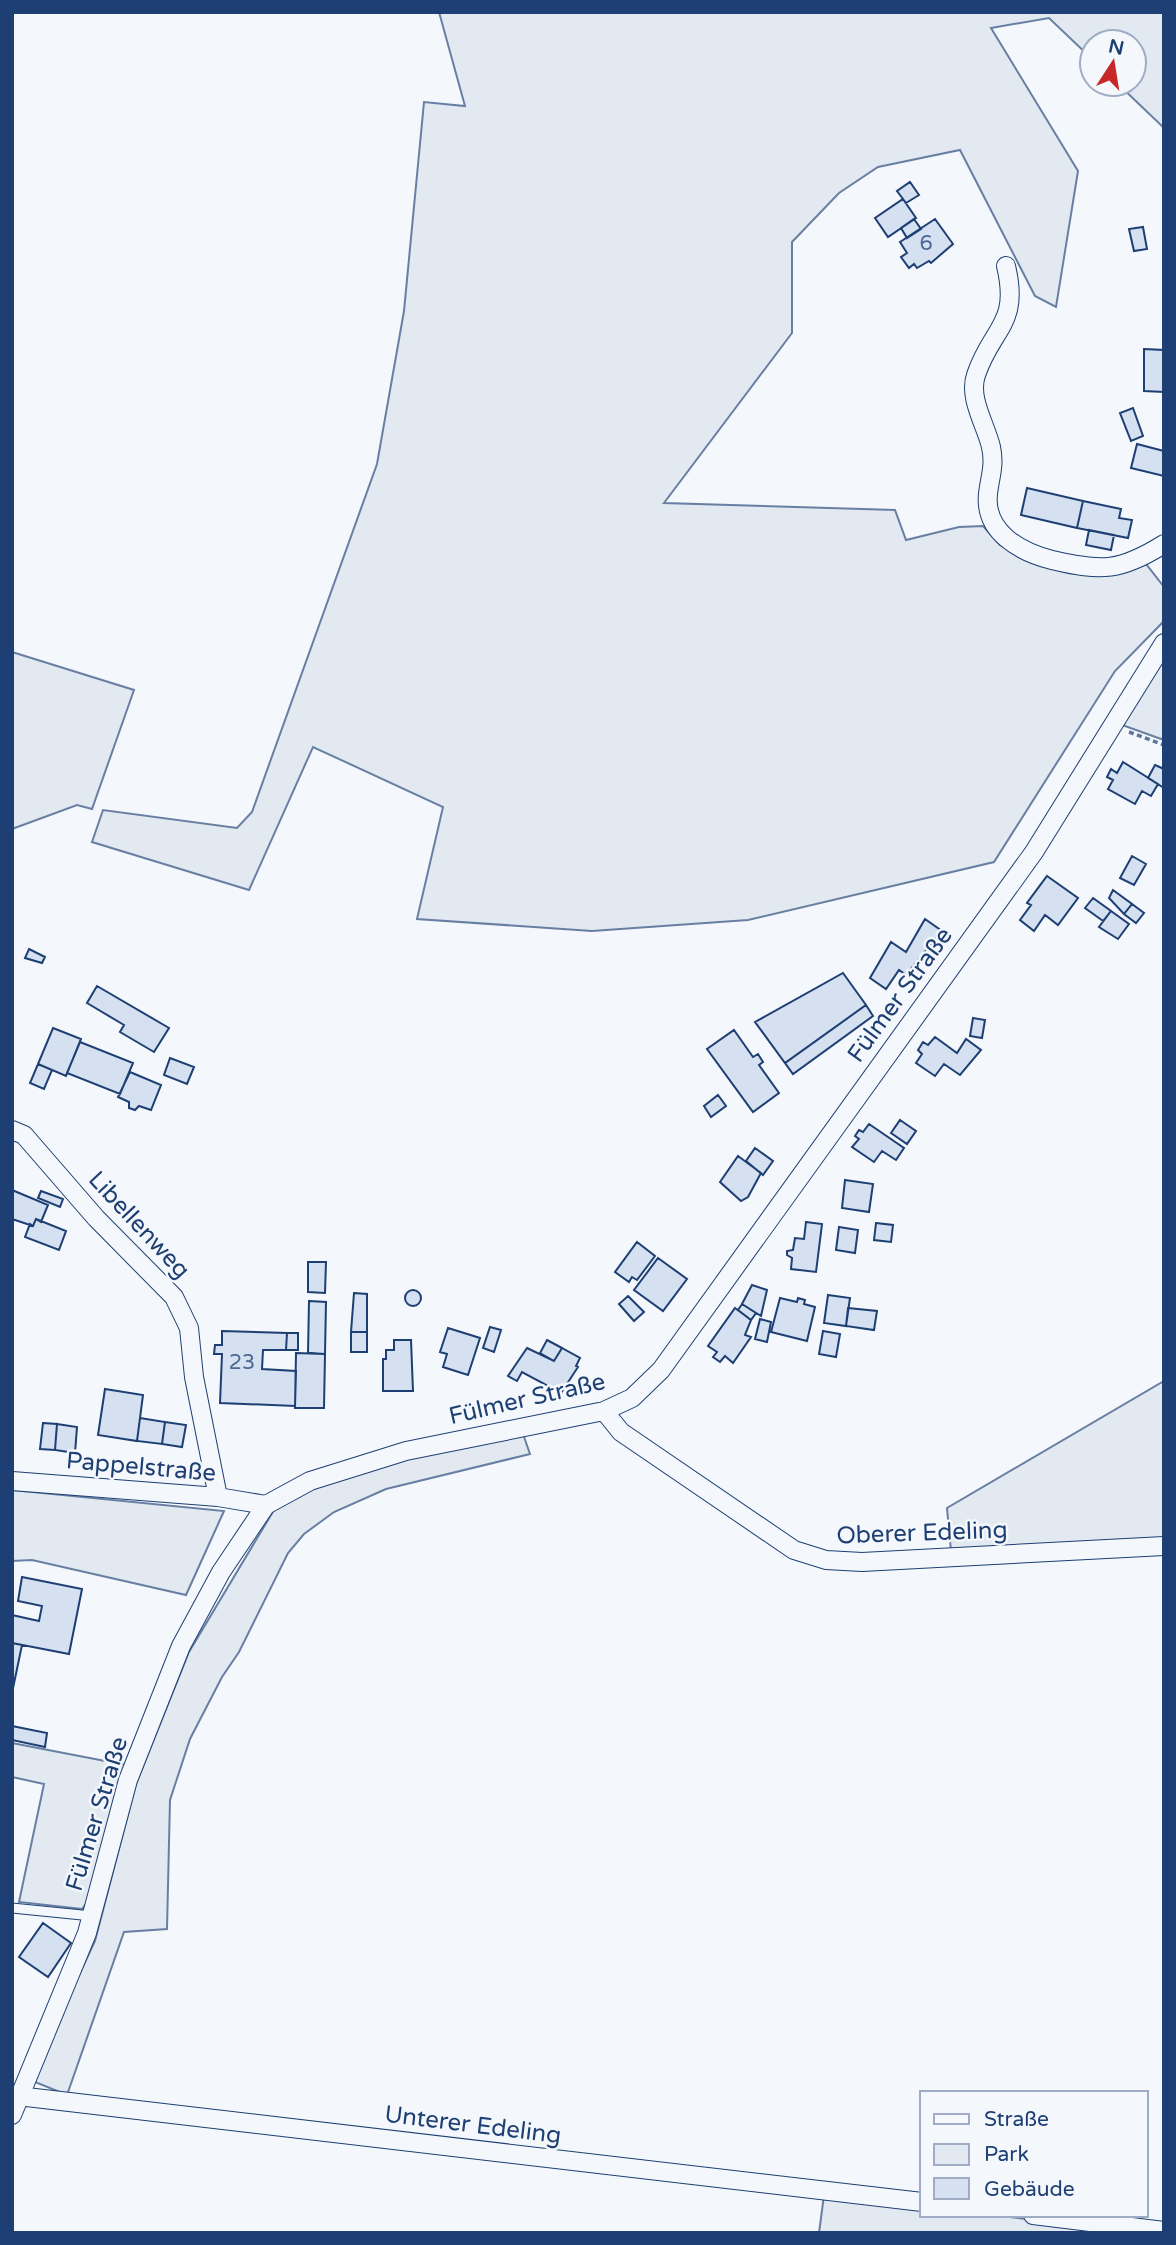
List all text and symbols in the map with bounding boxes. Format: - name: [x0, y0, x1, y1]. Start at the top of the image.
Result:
- north arrow: [1078, 28, 1148, 98]
- text: N: [1107, 35, 1126, 60]
- house number: 6: [919, 231, 933, 256]
- street label: Fülmer Straße: [841, 922, 959, 1068]
- street label: Libellenweg: [82, 1165, 196, 1285]
- house number: 23: [229, 1350, 255, 1375]
- street label: Fülmer Straße: [446, 1367, 608, 1431]
- street label: Pappelstraße: [65, 1446, 217, 1488]
- street label: Oberer Edeling: [836, 1516, 1008, 1550]
- street label: Fülmer Straße: [60, 1733, 134, 1895]
- legend: [920, 2091, 1148, 2217]
- street label: Unterer Edeling: [383, 2100, 563, 2150]
- text: Straße: [984, 2107, 1049, 2132]
- text: Park: [984, 2142, 1029, 2167]
- text: Gebäude: [984, 2177, 1075, 2202]

